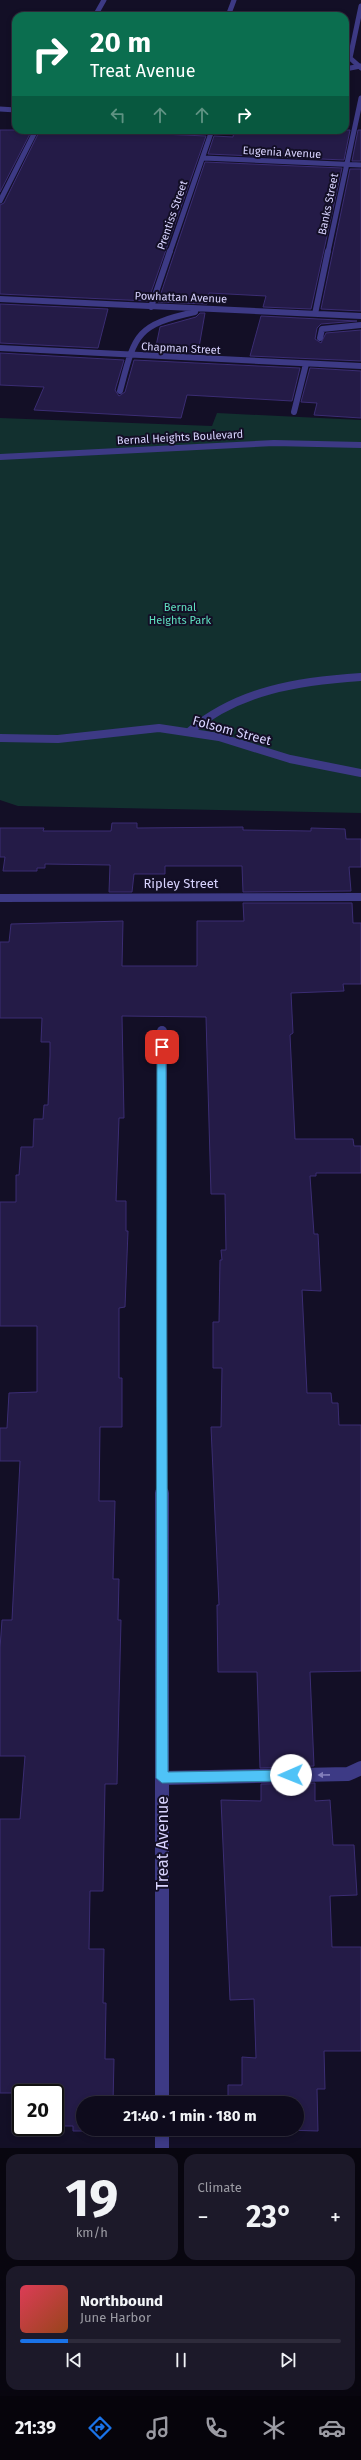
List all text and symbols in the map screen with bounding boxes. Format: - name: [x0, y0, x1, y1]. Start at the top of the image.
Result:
- text: 20 m: [90, 26, 151, 59]
- icon: right: [24, 28, 76, 80]
- text: Treat Avenue: [90, 60, 196, 82]
- icon: left: [107, 104, 129, 126]
- icon: ahead: [149, 104, 171, 126]
- icon: ahead: [191, 104, 213, 126]
- icon: right: [233, 104, 255, 126]
- street label: Eugenia Avenue: [242, 144, 322, 161]
- street label: Banks Street: [316, 172, 341, 236]
- street label: Prentiss Street: [155, 179, 190, 252]
- street label: Powhattan Avenue: [135, 289, 227, 306]
- street label: Chapman Street: [141, 340, 221, 357]
- street label: Bernal Heights Boulevard: [117, 428, 244, 447]
- park label: Bernal Heights Park: [149, 601, 212, 627]
- street label: Folsom Street: [191, 713, 273, 748]
- street label: Ripley Street: [143, 876, 219, 891]
- pin: [145, 1030, 179, 1064]
- icon: arrive: [151, 1036, 173, 1058]
- position arrow: [270, 1754, 312, 1796]
- one-way arrow: [317, 1772, 330, 1778]
- street label: Treat Avenue: [153, 1796, 172, 1890]
- speed limit sign: 20: [12, 2084, 64, 2136]
- text: 21:40 · 1 min · 180 m: [123, 2107, 257, 2125]
- text: 19: [65, 2167, 118, 2230]
- text: Climate: [198, 2180, 242, 2195]
- text: 23°: [246, 2199, 293, 2235]
- text: −: [198, 2204, 209, 2231]
- text: +: [330, 2204, 341, 2231]
- text: km/h: [76, 2225, 108, 2240]
- text: Northbound: [80, 2292, 163, 2310]
- text: June Harbor: [80, 2310, 151, 2325]
- icon: previous: [63, 2349, 85, 2371]
- icon: pause: [170, 2349, 192, 2371]
- icon: next: [277, 2349, 299, 2371]
- icon: directions: [86, 2414, 114, 2442]
- icon: music: [144, 2414, 172, 2442]
- icon: phone: [202, 2414, 230, 2442]
- icon: climate: [260, 2414, 288, 2442]
- icon: car: [318, 2414, 346, 2442]
- text: 21:39: [15, 2417, 56, 2439]

